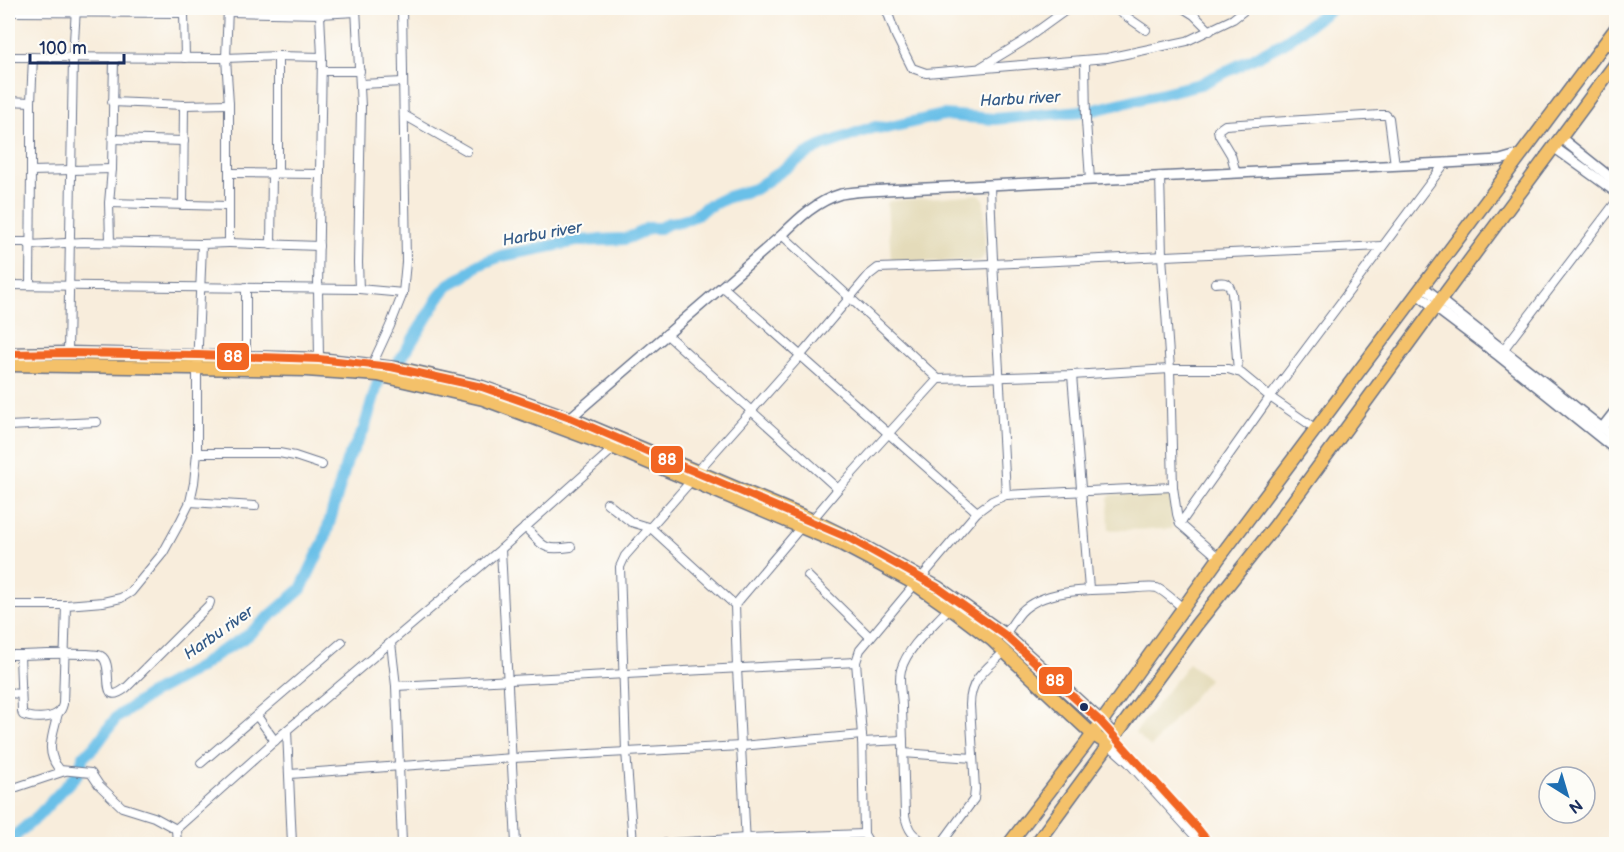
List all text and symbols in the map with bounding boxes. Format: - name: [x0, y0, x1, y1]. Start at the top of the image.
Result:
- scale bar: [30, 27, 124, 65]
- text: 100 m: [39, 38, 87, 59]
- water label: Harbu river: [980, 88, 1062, 111]
- water label: Harbu river: [501, 218, 585, 251]
- line badge: 88: [216, 342, 250, 371]
- text: 88: [223, 348, 243, 367]
- line badge: 88: [650, 445, 684, 474]
- text: 88: [657, 451, 677, 470]
- water label: Harbu river: [181, 602, 258, 664]
- line badge: 88: [1038, 666, 1073, 695]
- text: 88: [1045, 672, 1065, 691]
- unlabelled marker: [1078, 701, 1090, 713]
- north arrow: [1537, 765, 1597, 825]
- text: N: [1565, 795, 1586, 817]

